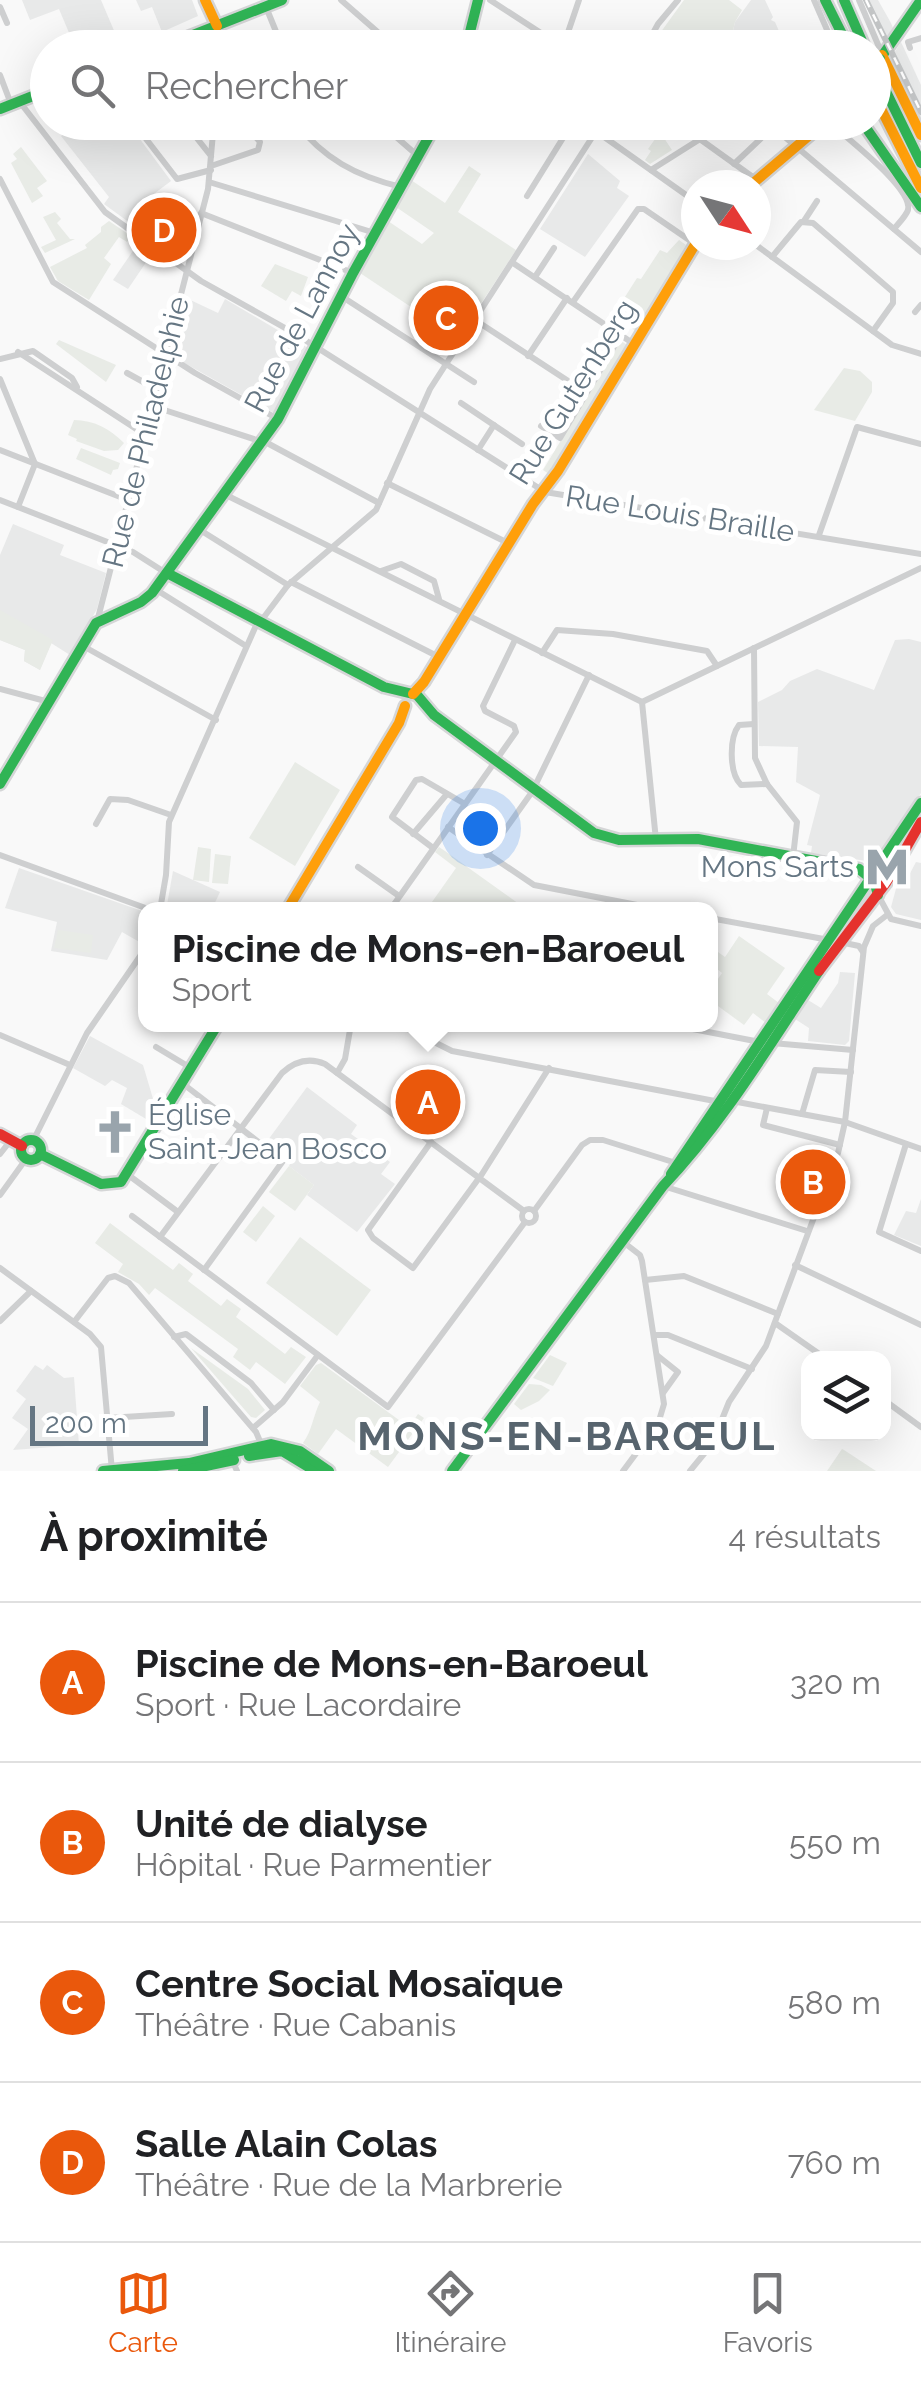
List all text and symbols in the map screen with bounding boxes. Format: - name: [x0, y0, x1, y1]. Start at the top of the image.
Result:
- search box: [30, 30, 891, 140]
- icon: search: [65, 58, 120, 113]
- text: Rechercher: [145, 63, 348, 108]
- north arrow: [681, 170, 771, 260]
- pin: D: [132, 192, 196, 268]
- street label: Rue de Lannoy: [237, 217, 366, 418]
- pin: C: [414, 280, 478, 356]
- street label: Rue de Philadelphie: [95, 293, 196, 571]
- street label: Rue Gutenberg: [502, 293, 643, 491]
- street label: Rue Louis Braille: [563, 478, 797, 549]
- your location: [455, 803, 506, 854]
- metro station icon: Mons Sarts: [863, 843, 911, 891]
- place label: Mons Sarts: [701, 849, 854, 884]
- popup: [138, 902, 718, 1032]
- text: Piscine de Mons-en-Baroeul: [172, 926, 684, 971]
- text: Sport: [172, 971, 252, 1008]
- pin: A: [396, 1064, 460, 1140]
- place label: Église Saint-Jean Bosco: [148, 1097, 387, 1166]
- church icon: Église Saint-Jean Bosco: [91, 1108, 139, 1156]
- pin: B: [780, 1144, 846, 1220]
- map controls: [801, 1351, 891, 1441]
- button: layers: [801, 1351, 891, 1441]
- scale bar: [30, 1401, 208, 1446]
- text: 200 m: [45, 1407, 127, 1440]
- district label: MONS-EN-BARŒUL: [357, 1412, 777, 1459]
- text: À proximité: [40, 1512, 268, 1561]
- text: 4 résultats: [728, 1518, 881, 1555]
- text: Piscine de Mons-en-Baroeul: [135, 1641, 648, 1686]
- text: A: [62, 1664, 83, 1701]
- text: 320 m: [790, 1664, 881, 1701]
- text: Sport · Rue Lacordaire: [135, 1686, 461, 1723]
- text: Unité de dialyse: [135, 1801, 427, 1846]
- text: B: [62, 1824, 83, 1861]
- text: 550 m: [789, 1824, 881, 1861]
- text: Hôpital · Rue Parmentier: [135, 1846, 492, 1883]
- text: Centre Social Mosaïque: [135, 1961, 563, 2006]
- text: C: [62, 1984, 83, 2021]
- text: 580 m: [787, 1984, 881, 2021]
- text: Théâtre · Rue Cabanis: [135, 2006, 456, 2043]
- text: Salle Alain Colas: [135, 2121, 438, 2166]
- text: D: [61, 2144, 84, 2181]
- text: 760 m: [787, 2144, 881, 2181]
- text: Théâtre · Rue de la Marbrerie: [135, 2166, 562, 2203]
- tab: Carte: [108, 2266, 178, 2359]
- tab: Itinéraire: [394, 2266, 506, 2359]
- tab: Favoris: [723, 2266, 813, 2359]

